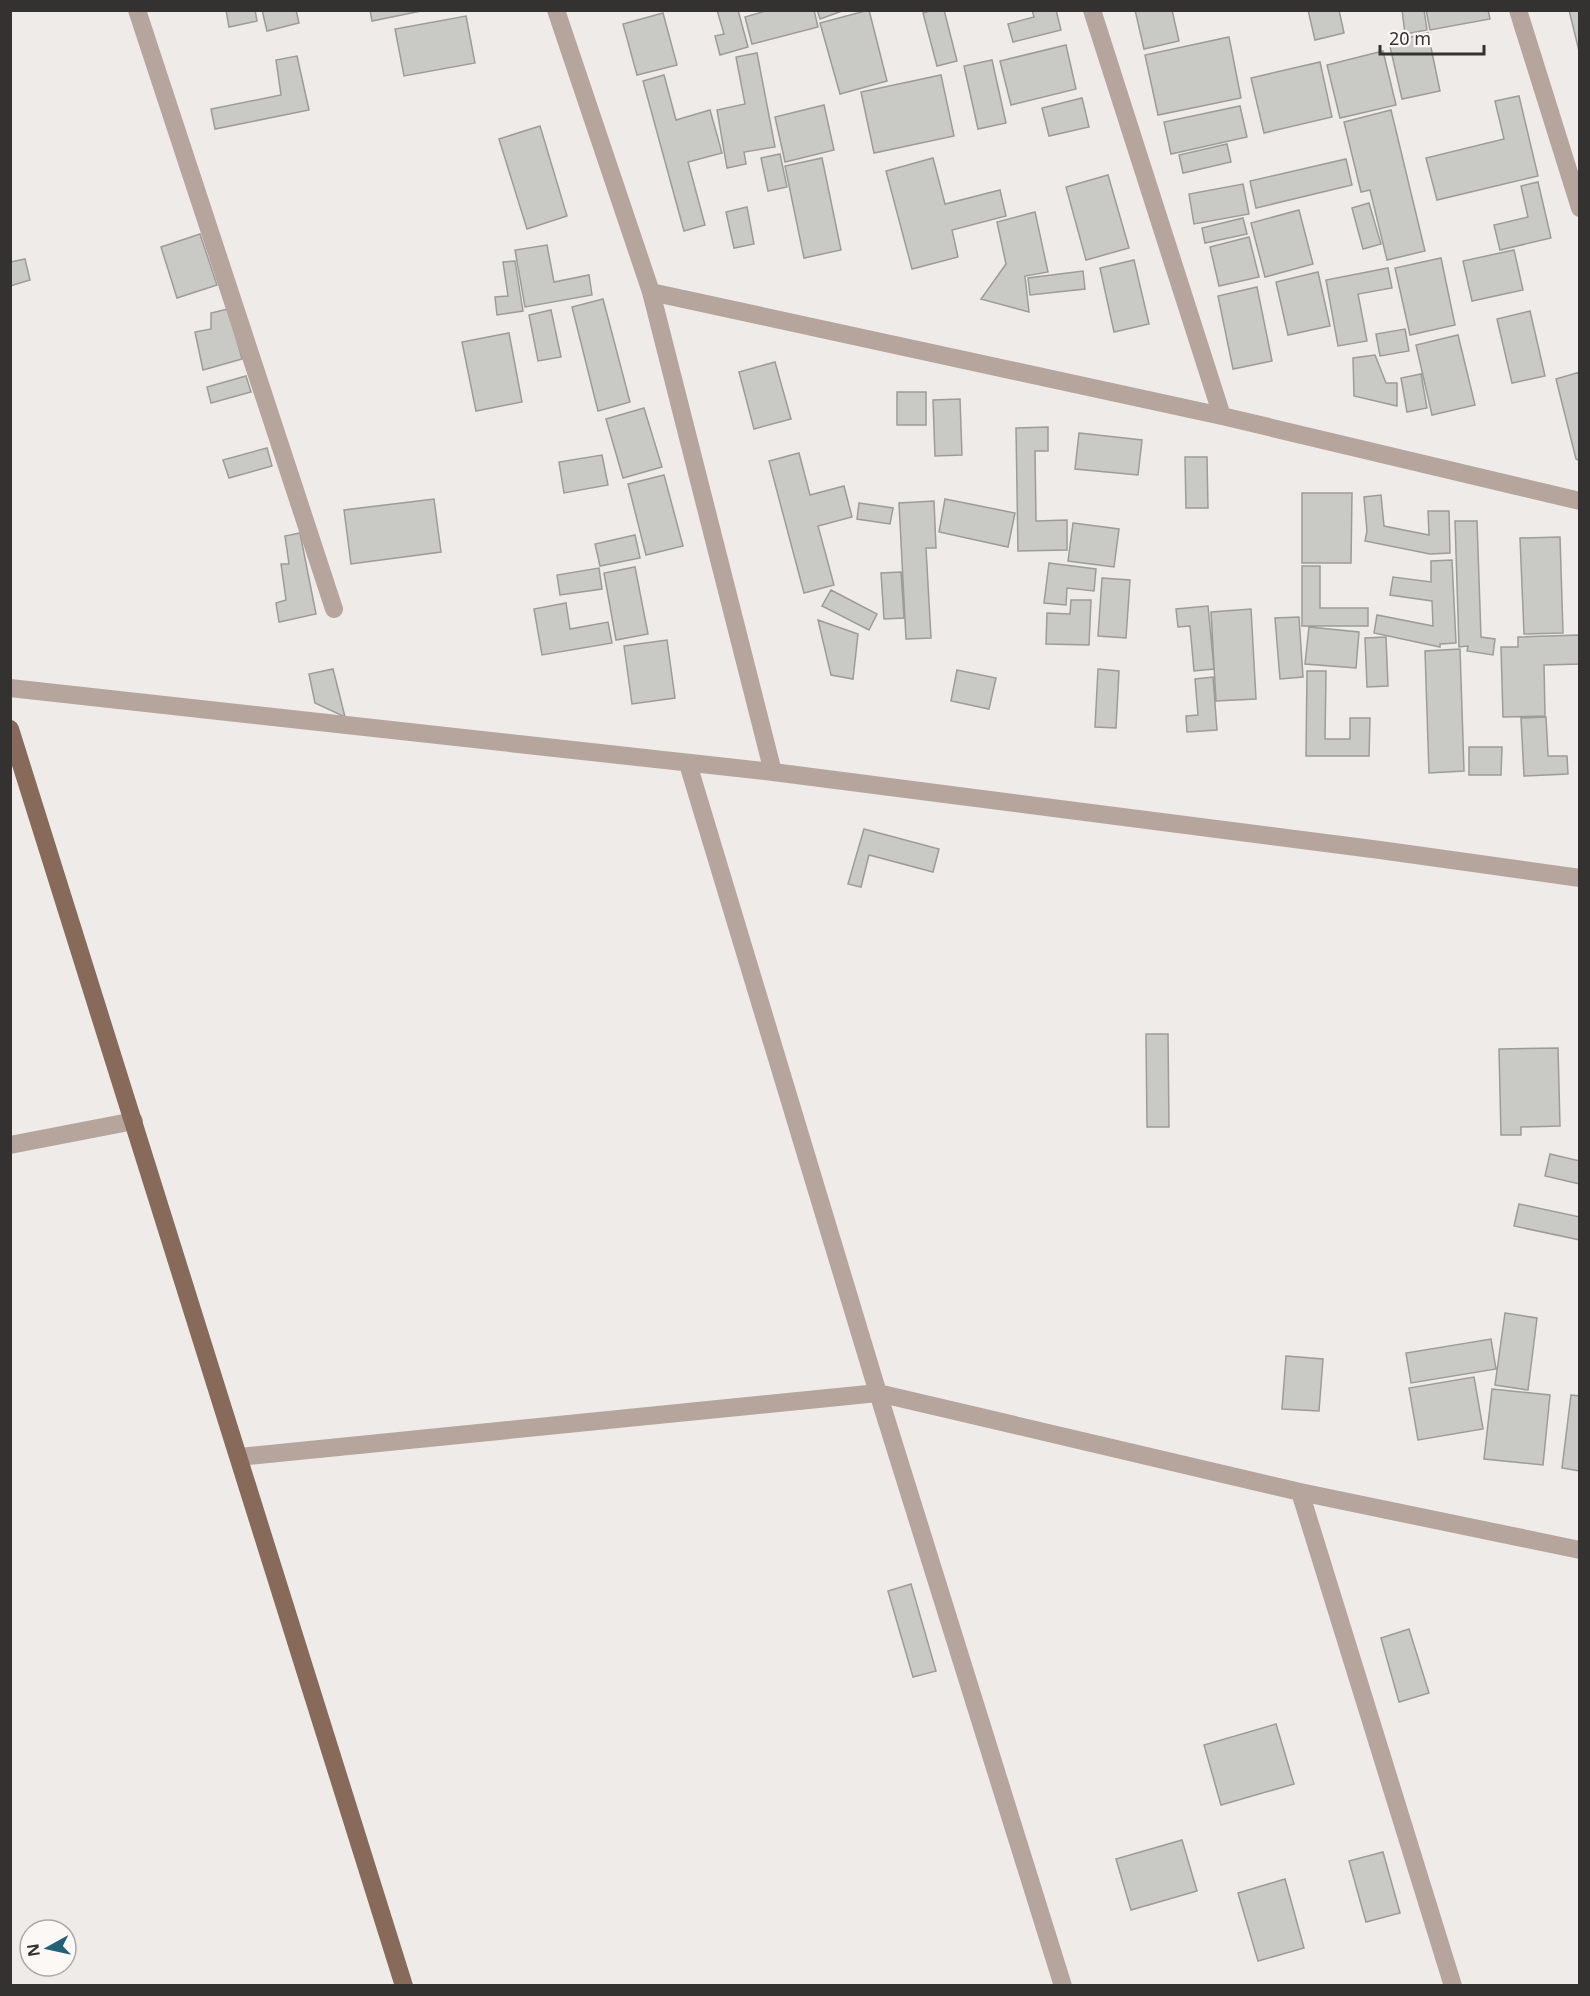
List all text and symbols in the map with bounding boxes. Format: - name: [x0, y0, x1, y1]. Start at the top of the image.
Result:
- scale bar: [1380, 18, 1484, 56]
- text: 20 m: [1389, 26, 1431, 50]
- north arrow: [18, 1918, 78, 1978]
- text: N: [21, 1942, 45, 1958]

